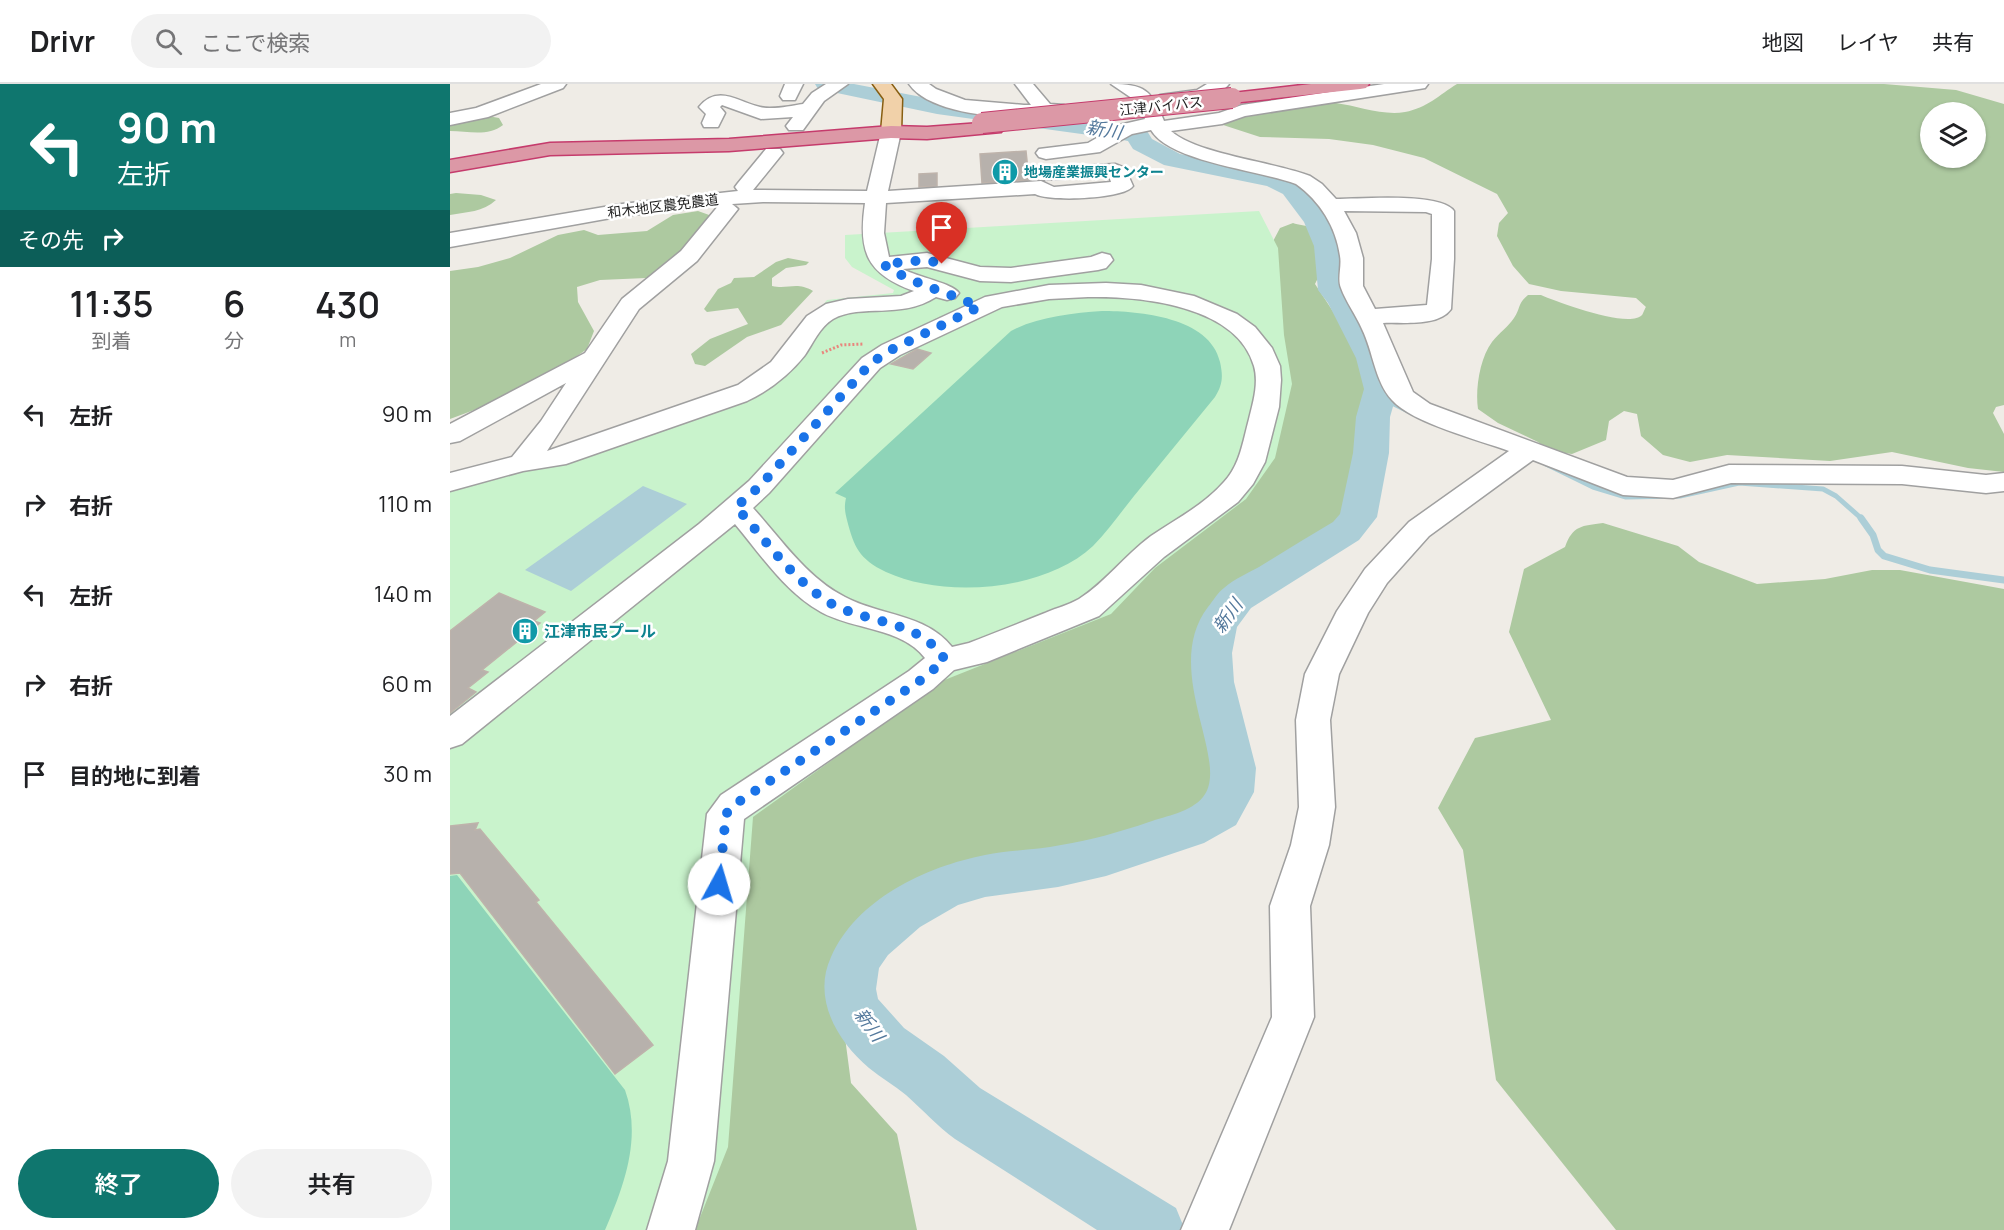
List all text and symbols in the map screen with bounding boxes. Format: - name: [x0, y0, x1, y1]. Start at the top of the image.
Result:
- search box: [131, 14, 551, 68]
- text: Drivr: [30, 22, 95, 60]
- icon: search: [152, 25, 185, 58]
- text: ここで検索: [200, 28, 310, 58]
- text: 地図: [1762, 28, 1804, 56]
- text: レイヤ: [1837, 28, 1899, 56]
- text: 共有: [1932, 28, 1974, 56]
- street label: 江津バイパス: [1118, 92, 1204, 119]
- text: 90 m: [117, 98, 217, 156]
- map controls: [1920, 102, 1986, 168]
- button: layers: [1920, 102, 1986, 168]
- icon: left: [18, 108, 96, 186]
- water label: 新川: [1084, 114, 1126, 144]
- text: 左折: [117, 155, 171, 192]
- building icon: 地場産業振興センター: [990, 157, 1020, 187]
- place label: 地場産業振興センター: [1024, 162, 1164, 181]
- street label: 和木地区農免農道: [606, 189, 720, 222]
- pin: [916, 202, 967, 264]
- icon: arrive: [925, 211, 958, 244]
- icon: right: [96, 222, 129, 255]
- text: その先: [18, 225, 84, 255]
- text: 11:35: [70, 279, 153, 328]
- text: 6: [223, 279, 245, 328]
- text: 430: [315, 280, 380, 329]
- text: m: [339, 326, 356, 353]
- text: 到着: [91, 327, 131, 354]
- text: 分: [224, 327, 244, 354]
- icon: left: [18, 398, 51, 431]
- text: 90 m: [382, 399, 432, 429]
- text: 左折: [69, 401, 113, 431]
- icon: right: [18, 488, 51, 521]
- text: 110 m: [378, 489, 432, 519]
- text: 右折: [69, 491, 113, 521]
- icon: left: [18, 578, 51, 611]
- text: 140 m: [374, 579, 432, 609]
- text: 左折: [69, 581, 113, 611]
- water label: 新川: [1207, 592, 1249, 637]
- building icon: 江津市民プール: [510, 616, 540, 646]
- place label: 江津市民プール: [544, 620, 656, 642]
- icon: right: [18, 668, 51, 701]
- text: 60 m: [382, 669, 432, 699]
- text: 右折: [69, 671, 113, 701]
- icon: arrive: [18, 758, 51, 791]
- text: 30 m: [383, 759, 432, 789]
- text: 目的地に到着: [69, 761, 201, 791]
- position arrow: [687, 852, 751, 916]
- water label: 新川: [850, 1003, 891, 1048]
- button: 終了: [18, 1149, 219, 1218]
- button: 共有: [231, 1149, 432, 1218]

